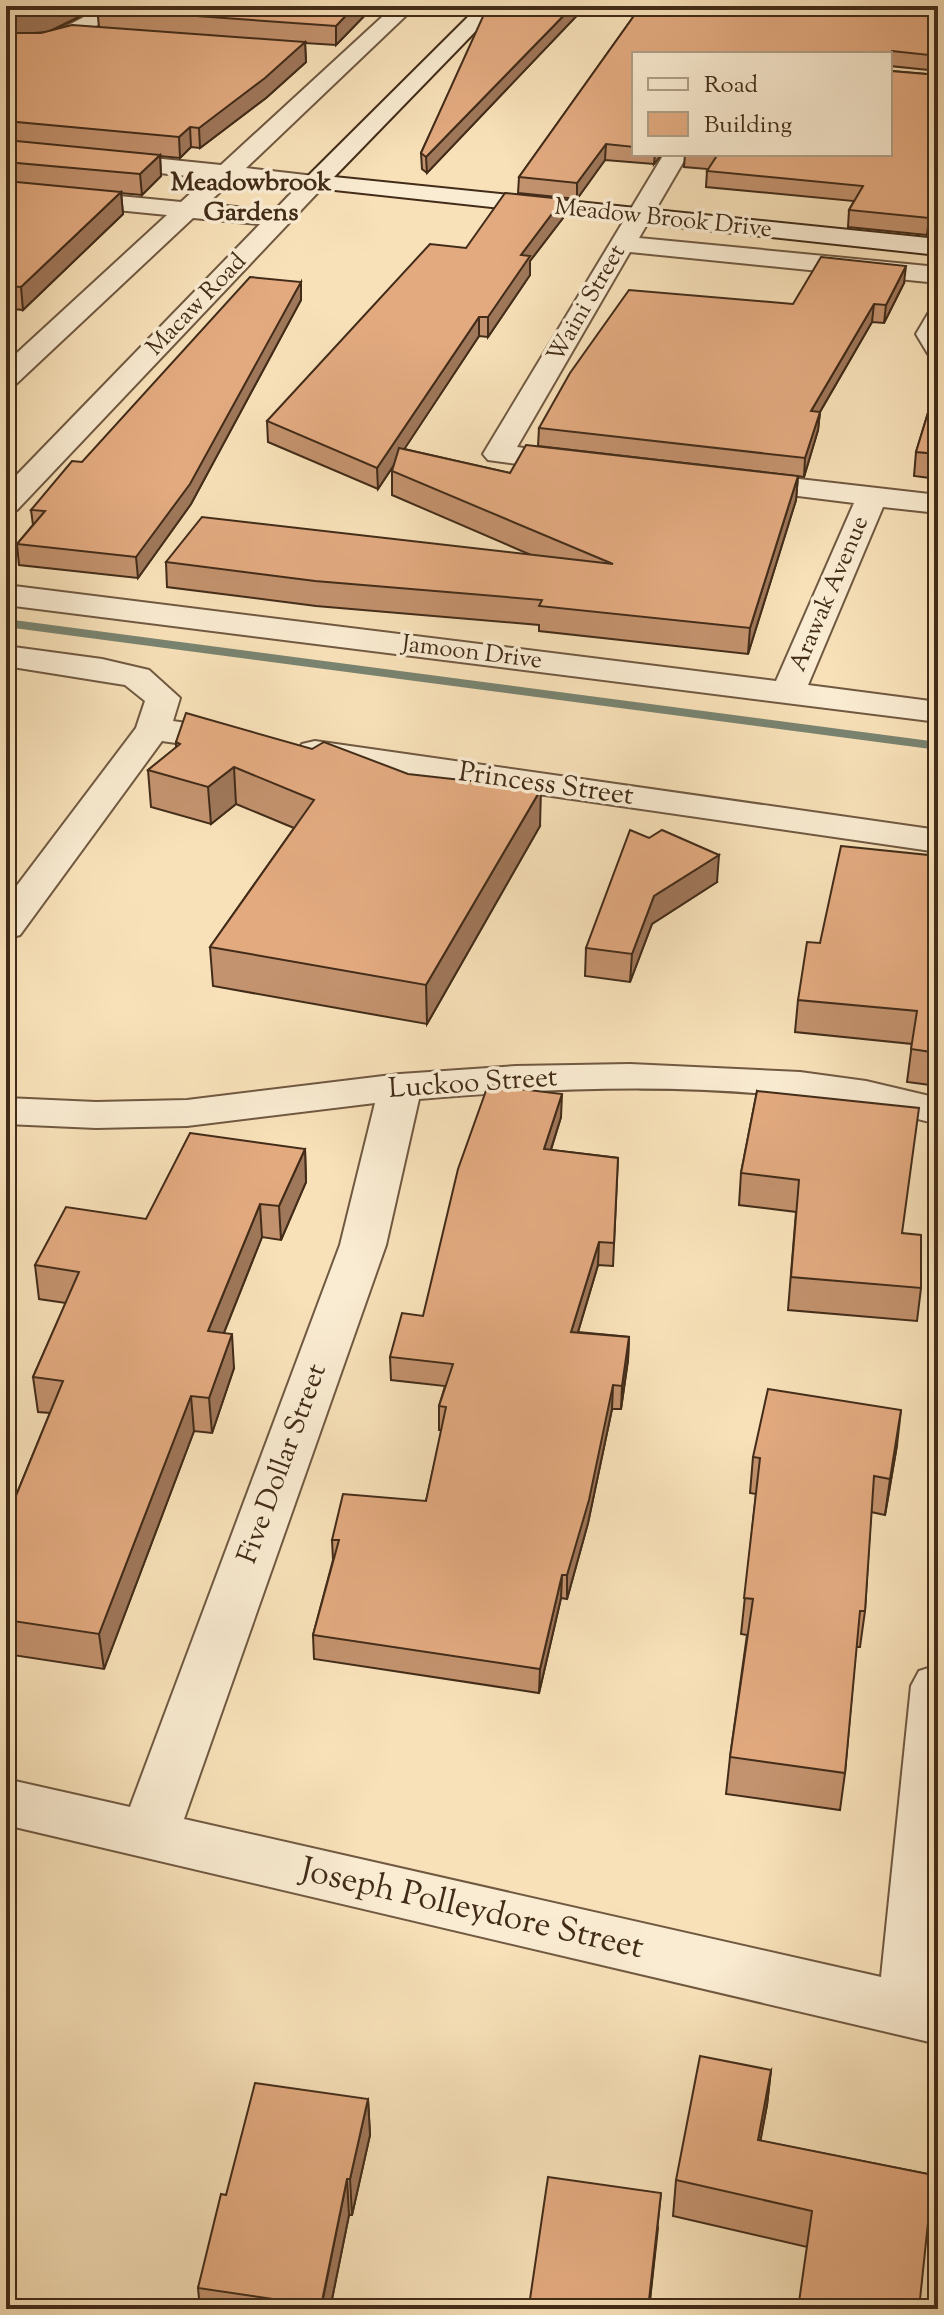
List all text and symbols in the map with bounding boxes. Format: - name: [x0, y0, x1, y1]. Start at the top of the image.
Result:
- legend: [632, 52, 892, 156]
- text: Road: [704, 69, 758, 103]
- text: Building: [704, 109, 793, 143]
- district label: Meadowbrook Gardens: [171, 165, 332, 232]
- street label: Meadow Brook Drive: [553, 191, 773, 247]
- street label: Waini Street: [539, 239, 635, 369]
- street label: Macaw Road: [139, 246, 255, 364]
- street label: Arawak Avenue: [782, 511, 878, 677]
- street label: Jamoon Drive: [398, 627, 544, 678]
- street label: Princess Street: [456, 753, 636, 817]
- street label: Luckoo Street: [387, 1058, 559, 1110]
- street label: Five Dollar Street: [228, 1358, 338, 1570]
- street label: Joseph Polleydore Street: [294, 1846, 649, 1973]

